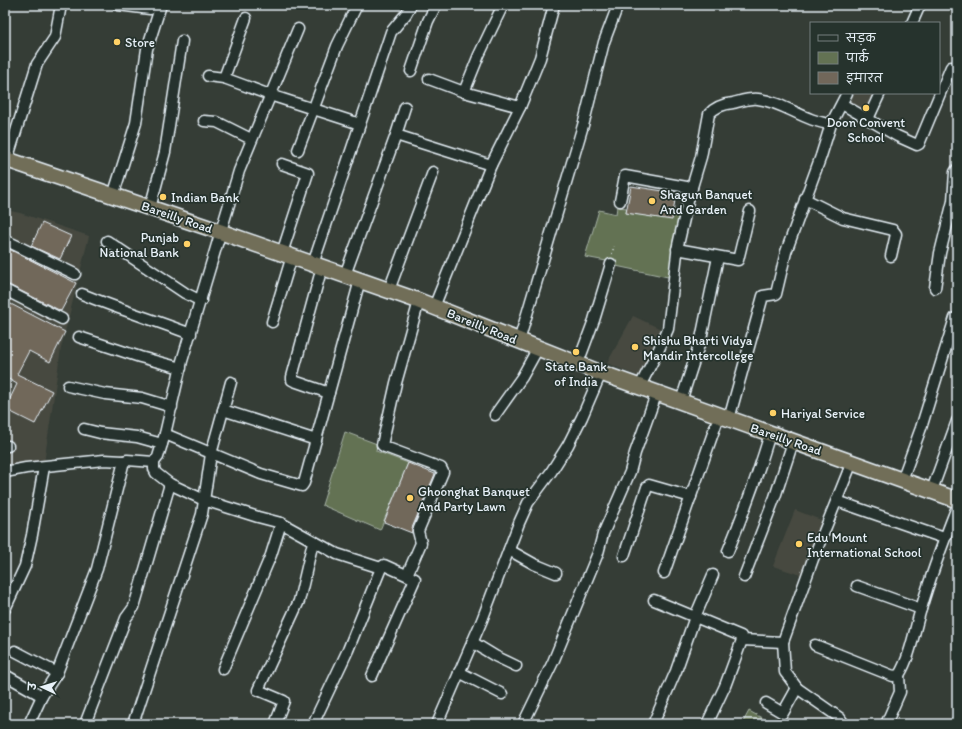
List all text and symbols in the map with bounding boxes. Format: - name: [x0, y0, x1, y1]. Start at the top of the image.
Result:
- legend: [810, 22, 940, 94]
- text: सड़क: [845, 31, 877, 46]
- place label: Store: [125, 35, 155, 50]
- marker: Store: [112, 37, 122, 47]
- text: पार्क: [845, 48, 870, 65]
- text: इमारत: [846, 71, 884, 85]
- marker: Doon Convent School: [861, 103, 871, 113]
- place label: Doon Convent School: [827, 115, 905, 145]
- place label: Shagun Banquet And Garden: [660, 187, 753, 217]
- place label: Indian Bank: [171, 190, 240, 205]
- marker: Indian Bank: [158, 192, 168, 202]
- marker: Shagun Banquet And Garden: [647, 196, 657, 206]
- street label: Bareilly Road: [140, 198, 214, 236]
- place label: Punjab National Bank: [100, 230, 179, 260]
- marker: Punjab National Bank: [182, 239, 192, 249]
- street label: Bareilly Road: [445, 305, 519, 347]
- place label: Shishu Bharti Vidya Mandir Intercollege: [643, 333, 753, 363]
- marker: Shishu Bharti Vidya Mandir Intercollege: [630, 342, 640, 352]
- marker: State Bank of India: [571, 347, 581, 357]
- place label: State Bank of India: [545, 359, 607, 389]
- place label: Hariyal Service: [781, 406, 865, 421]
- marker: Hariyal Service: [768, 408, 778, 418]
- street label: Bareilly Road: [749, 420, 823, 458]
- place label: Ghoonghat Banquet And Party Lawn: [418, 484, 530, 514]
- marker: Ghoonghat Banquet And Party Lawn: [405, 493, 415, 503]
- place label: Edu Mount International School: [807, 530, 922, 560]
- marker: Edu Mount International School: [794, 539, 804, 549]
- north arrow: [22, 667, 62, 707]
- text: उ: [26, 681, 39, 691]

